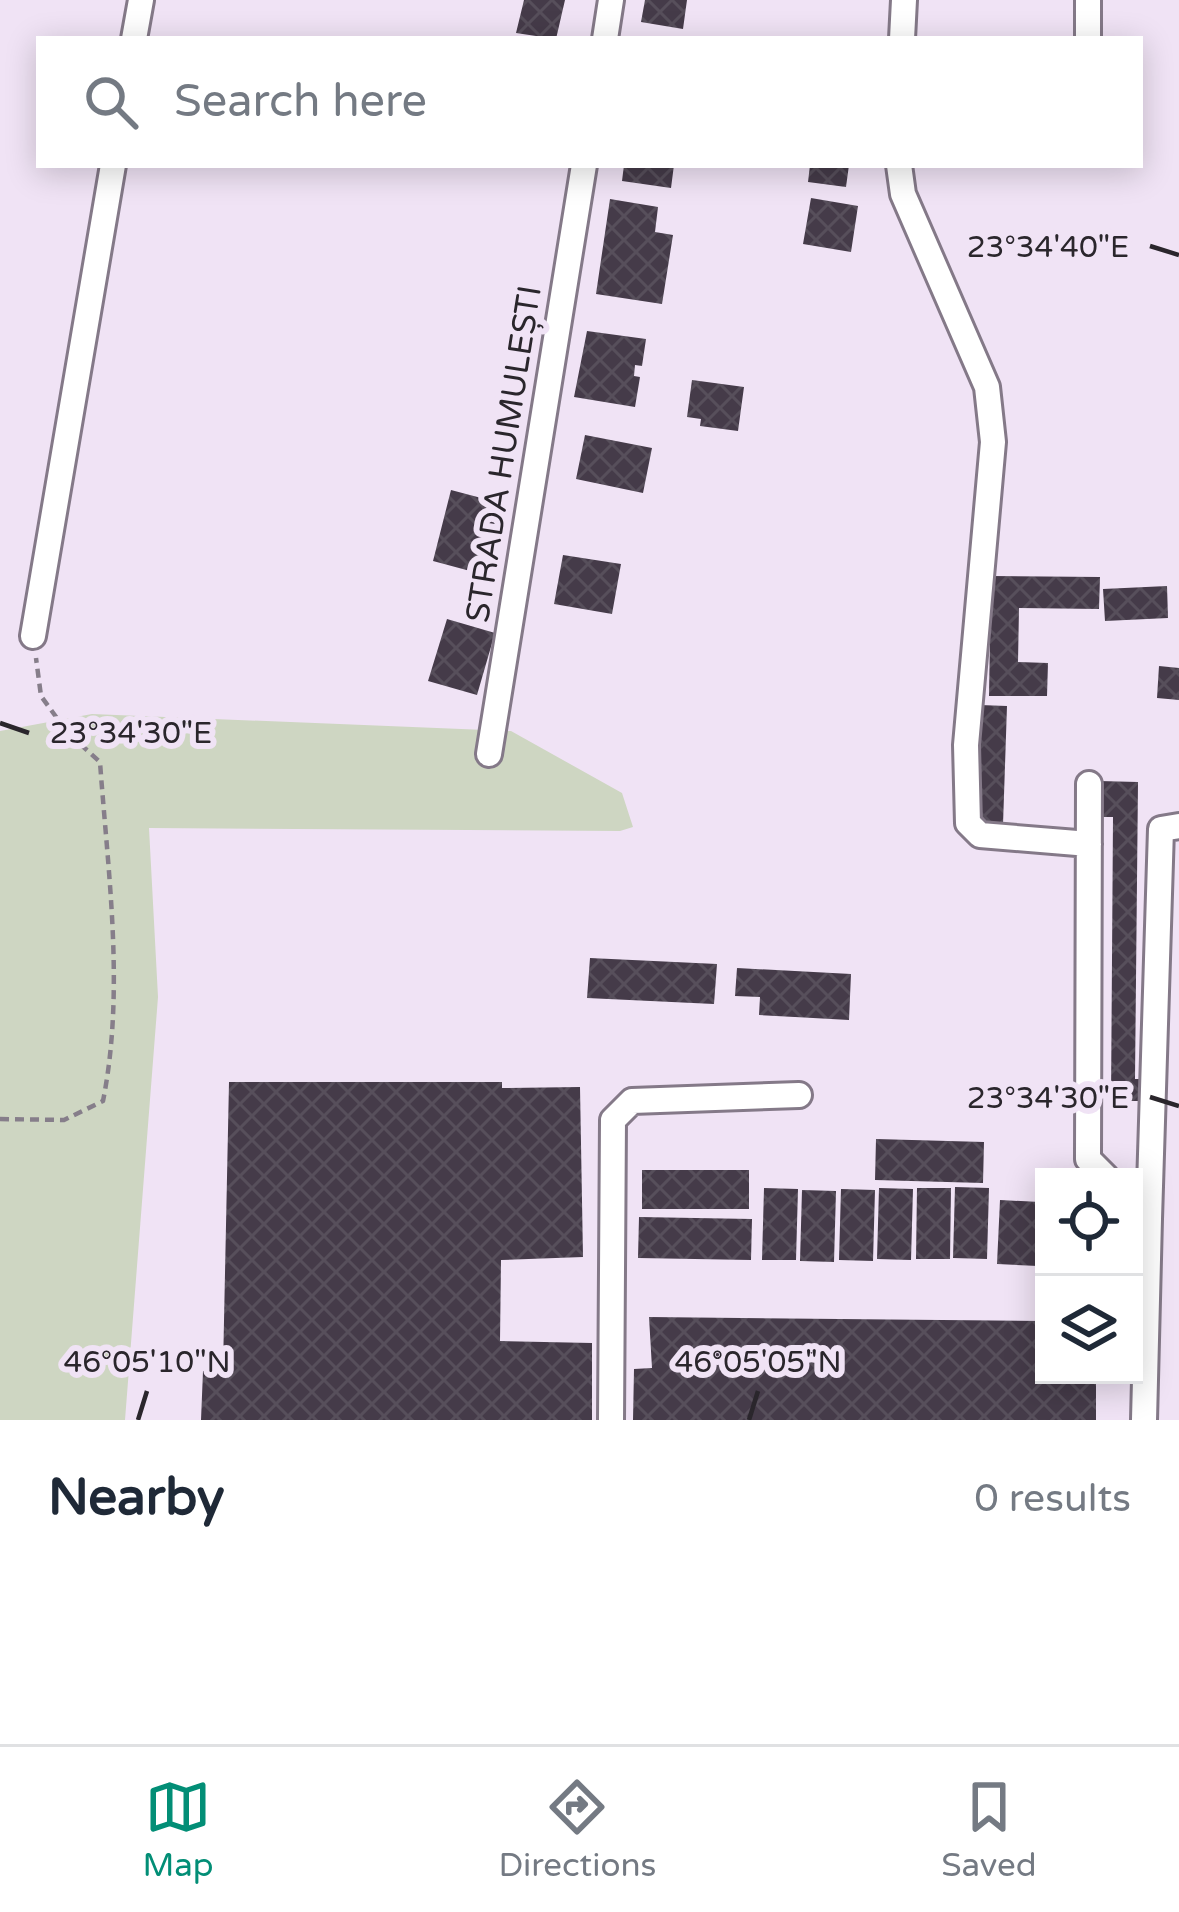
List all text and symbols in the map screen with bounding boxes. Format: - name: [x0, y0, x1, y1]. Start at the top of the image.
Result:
- search box: [36, 36, 1143, 168]
- icon: search: [78, 69, 144, 135]
- text: Search here: [174, 75, 427, 129]
- text: 23°34'40"E: [967, 229, 1129, 266]
- street label: STRADA HUMULEȘTI: [458, 283, 550, 625]
- text: 23°34'30"E: [50, 715, 212, 752]
- text: 23°34'30"E: [967, 1080, 1129, 1117]
- map controls: [1035, 1168, 1143, 1384]
- button: locate: [1035, 1168, 1143, 1276]
- button: layers: [1035, 1276, 1143, 1384]
- text: 46°05'10"N: [63, 1344, 231, 1381]
- text: 46°05'05"N: [674, 1344, 842, 1381]
- text: Nearby: [48, 1467, 225, 1529]
- text: 0 results: [974, 1475, 1131, 1522]
- tab: Map: [142, 1774, 214, 1885]
- tab: Directions: [498, 1774, 656, 1885]
- tab: Saved: [941, 1774, 1037, 1885]

